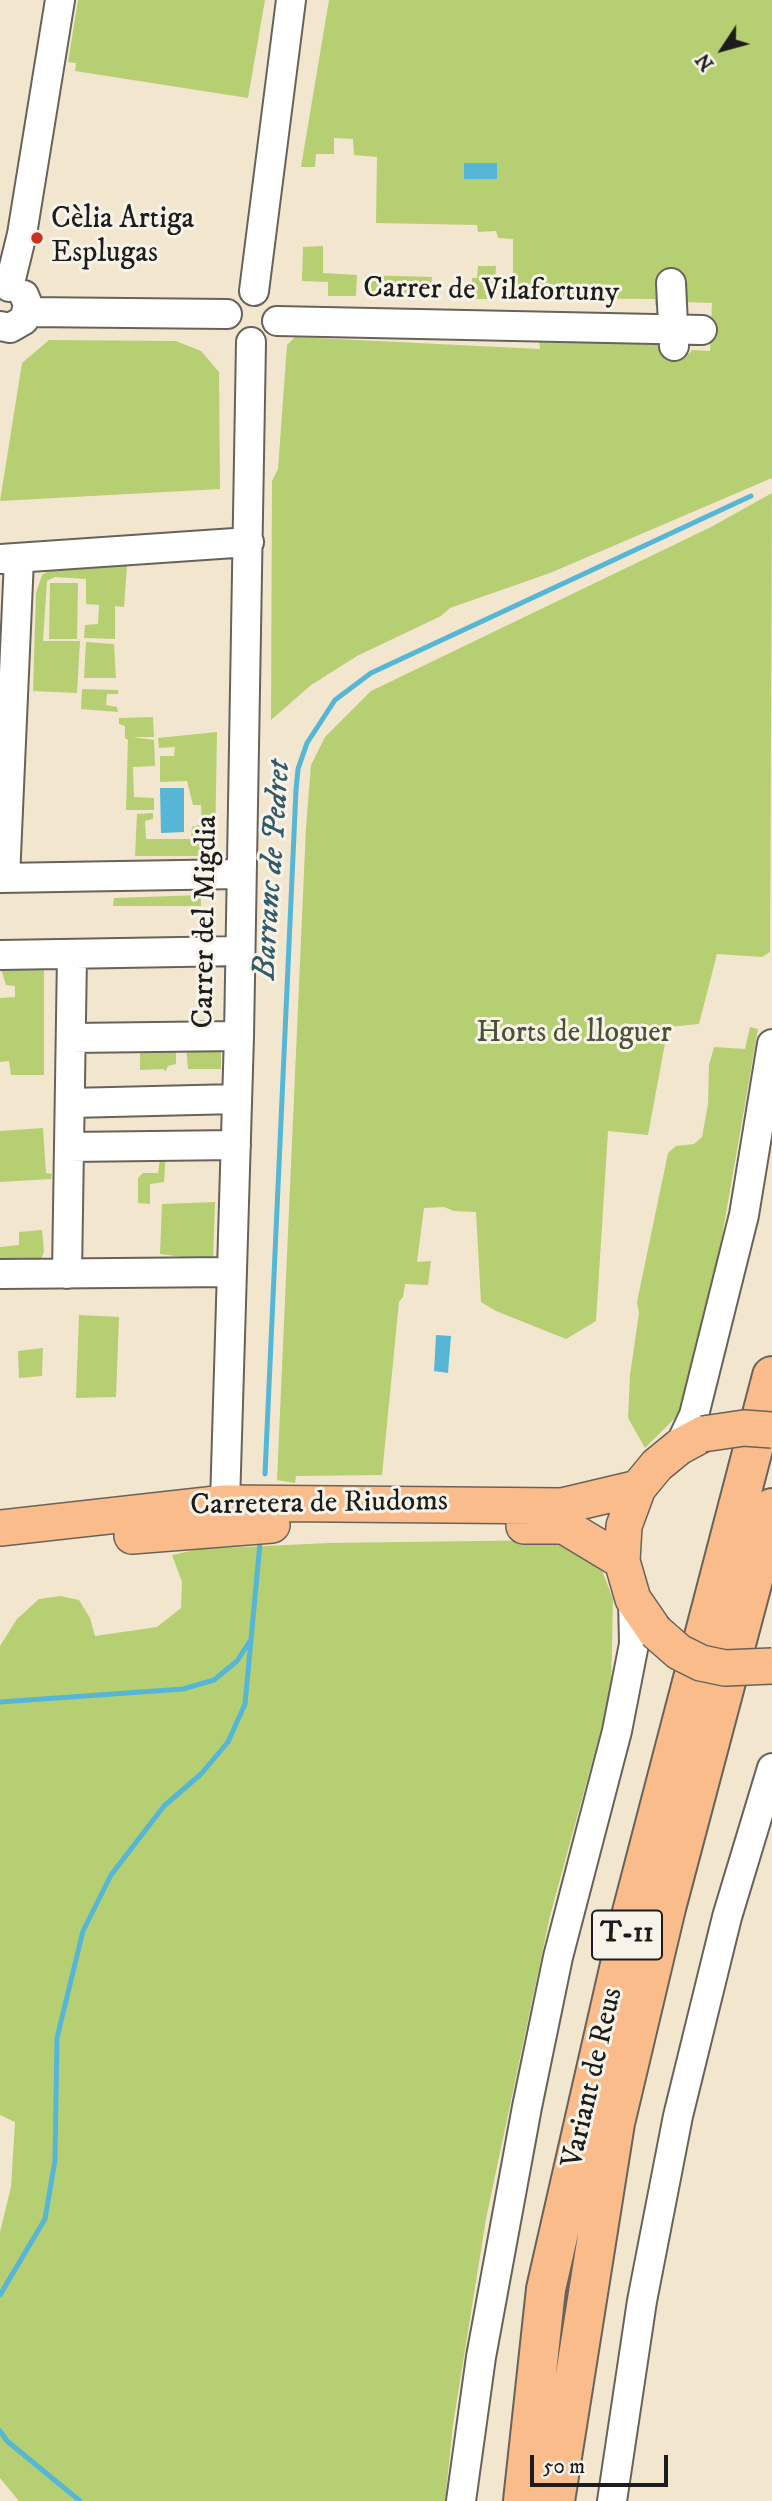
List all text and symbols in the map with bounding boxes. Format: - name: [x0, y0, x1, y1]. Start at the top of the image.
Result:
- north arrow: [688, 14, 758, 84]
- text: N: [692, 49, 720, 75]
- place label: Cèlia Artiga Esplugas: [51, 203, 194, 274]
- marker: Cèlia Artiga Esplugas: [29, 230, 45, 246]
- street label: Carrer de Vilafortuny: [363, 272, 619, 312]
- water label: Barranc de Pedret: [247, 759, 301, 981]
- street label: Carrer del Migdia: [187, 815, 227, 1029]
- park label: Horts de lloguer: [476, 1017, 672, 1053]
- street label: Carretera de Riudoms: [190, 1485, 448, 1525]
- road number: T-11: [592, 1910, 662, 1960]
- street label: Variant de Reus: [556, 1984, 632, 2172]
- scale bar: [534, 2442, 672, 2486]
- text: 50 m: [543, 2454, 585, 2480]

